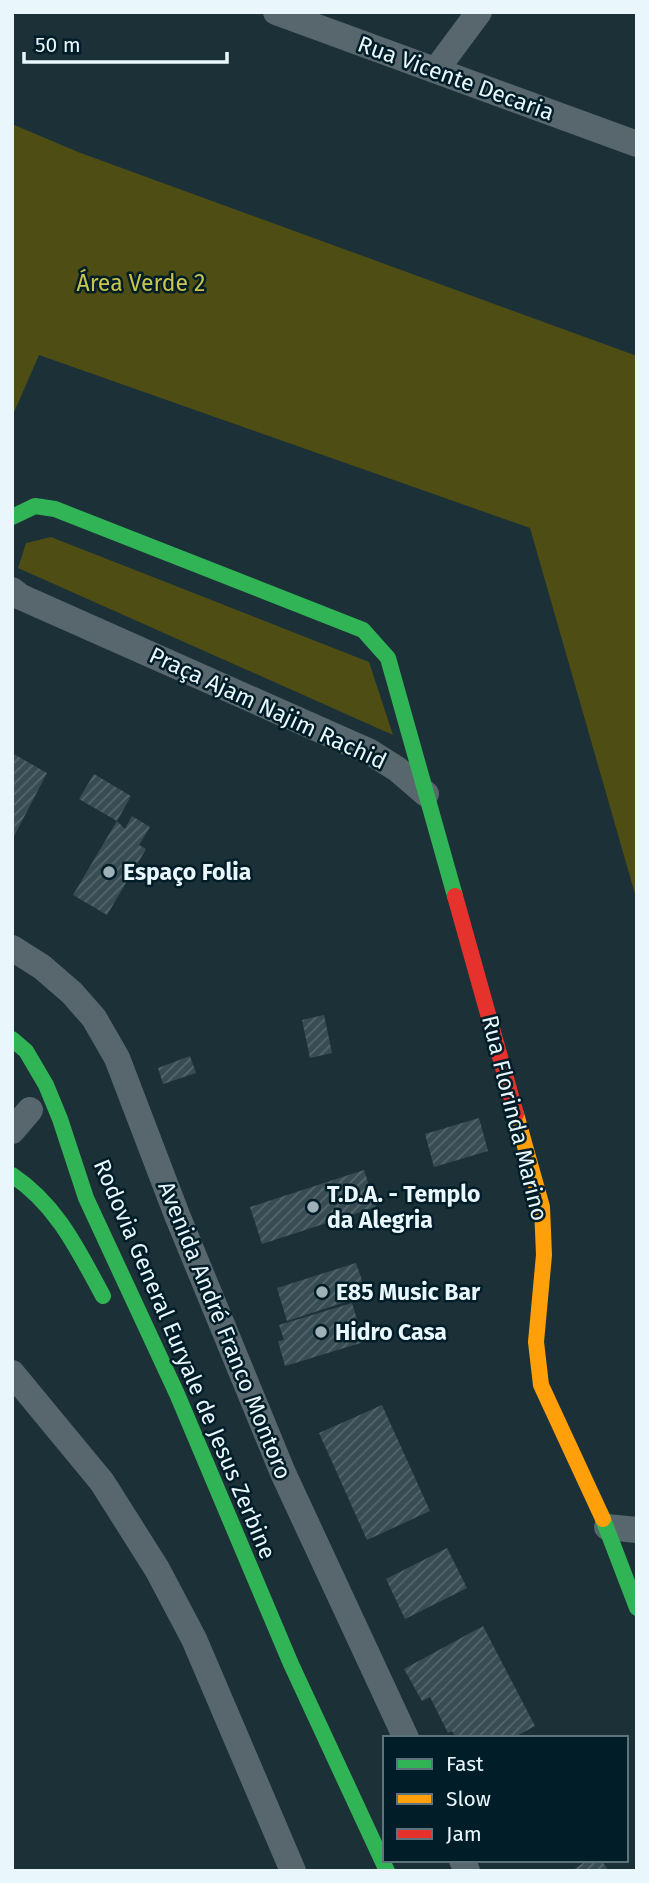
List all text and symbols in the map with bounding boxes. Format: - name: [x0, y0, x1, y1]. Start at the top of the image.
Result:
- scale bar: [24, 21, 228, 65]
- street label: Rua Vicente Decaria: [354, 29, 558, 127]
- text: 50 m: [35, 32, 81, 58]
- park label: Área Verde 2: [77, 268, 205, 297]
- street label: Praça Ajam Najim Rachid: [145, 641, 391, 775]
- place label: Espaço Folia: [123, 858, 251, 887]
- marker: Espaço Folia: [101, 864, 117, 880]
- street label: Rua Florinda Marino: [476, 1012, 554, 1224]
- street label: Rodovia General Euryale de Jesus Zerbine: [88, 1155, 282, 1563]
- street label: Avenida André Franco Montoro: [152, 1177, 298, 1483]
- place label: T.D.A. - Templo da Alegria: [327, 1180, 480, 1234]
- marker: T.D.A. - Templo da Alegria: [305, 1199, 321, 1215]
- place label: E85 Music Bar: [336, 1278, 481, 1306]
- marker: E85 Music Bar: [314, 1284, 330, 1300]
- place label: Hidro Casa: [335, 1318, 447, 1346]
- marker: Hidro Casa: [313, 1324, 329, 1340]
- legend: [383, 1736, 628, 1862]
- text: Fast: [446, 1751, 484, 1777]
- text: Slow: [446, 1786, 491, 1812]
- text: Jam: [446, 1821, 482, 1847]

